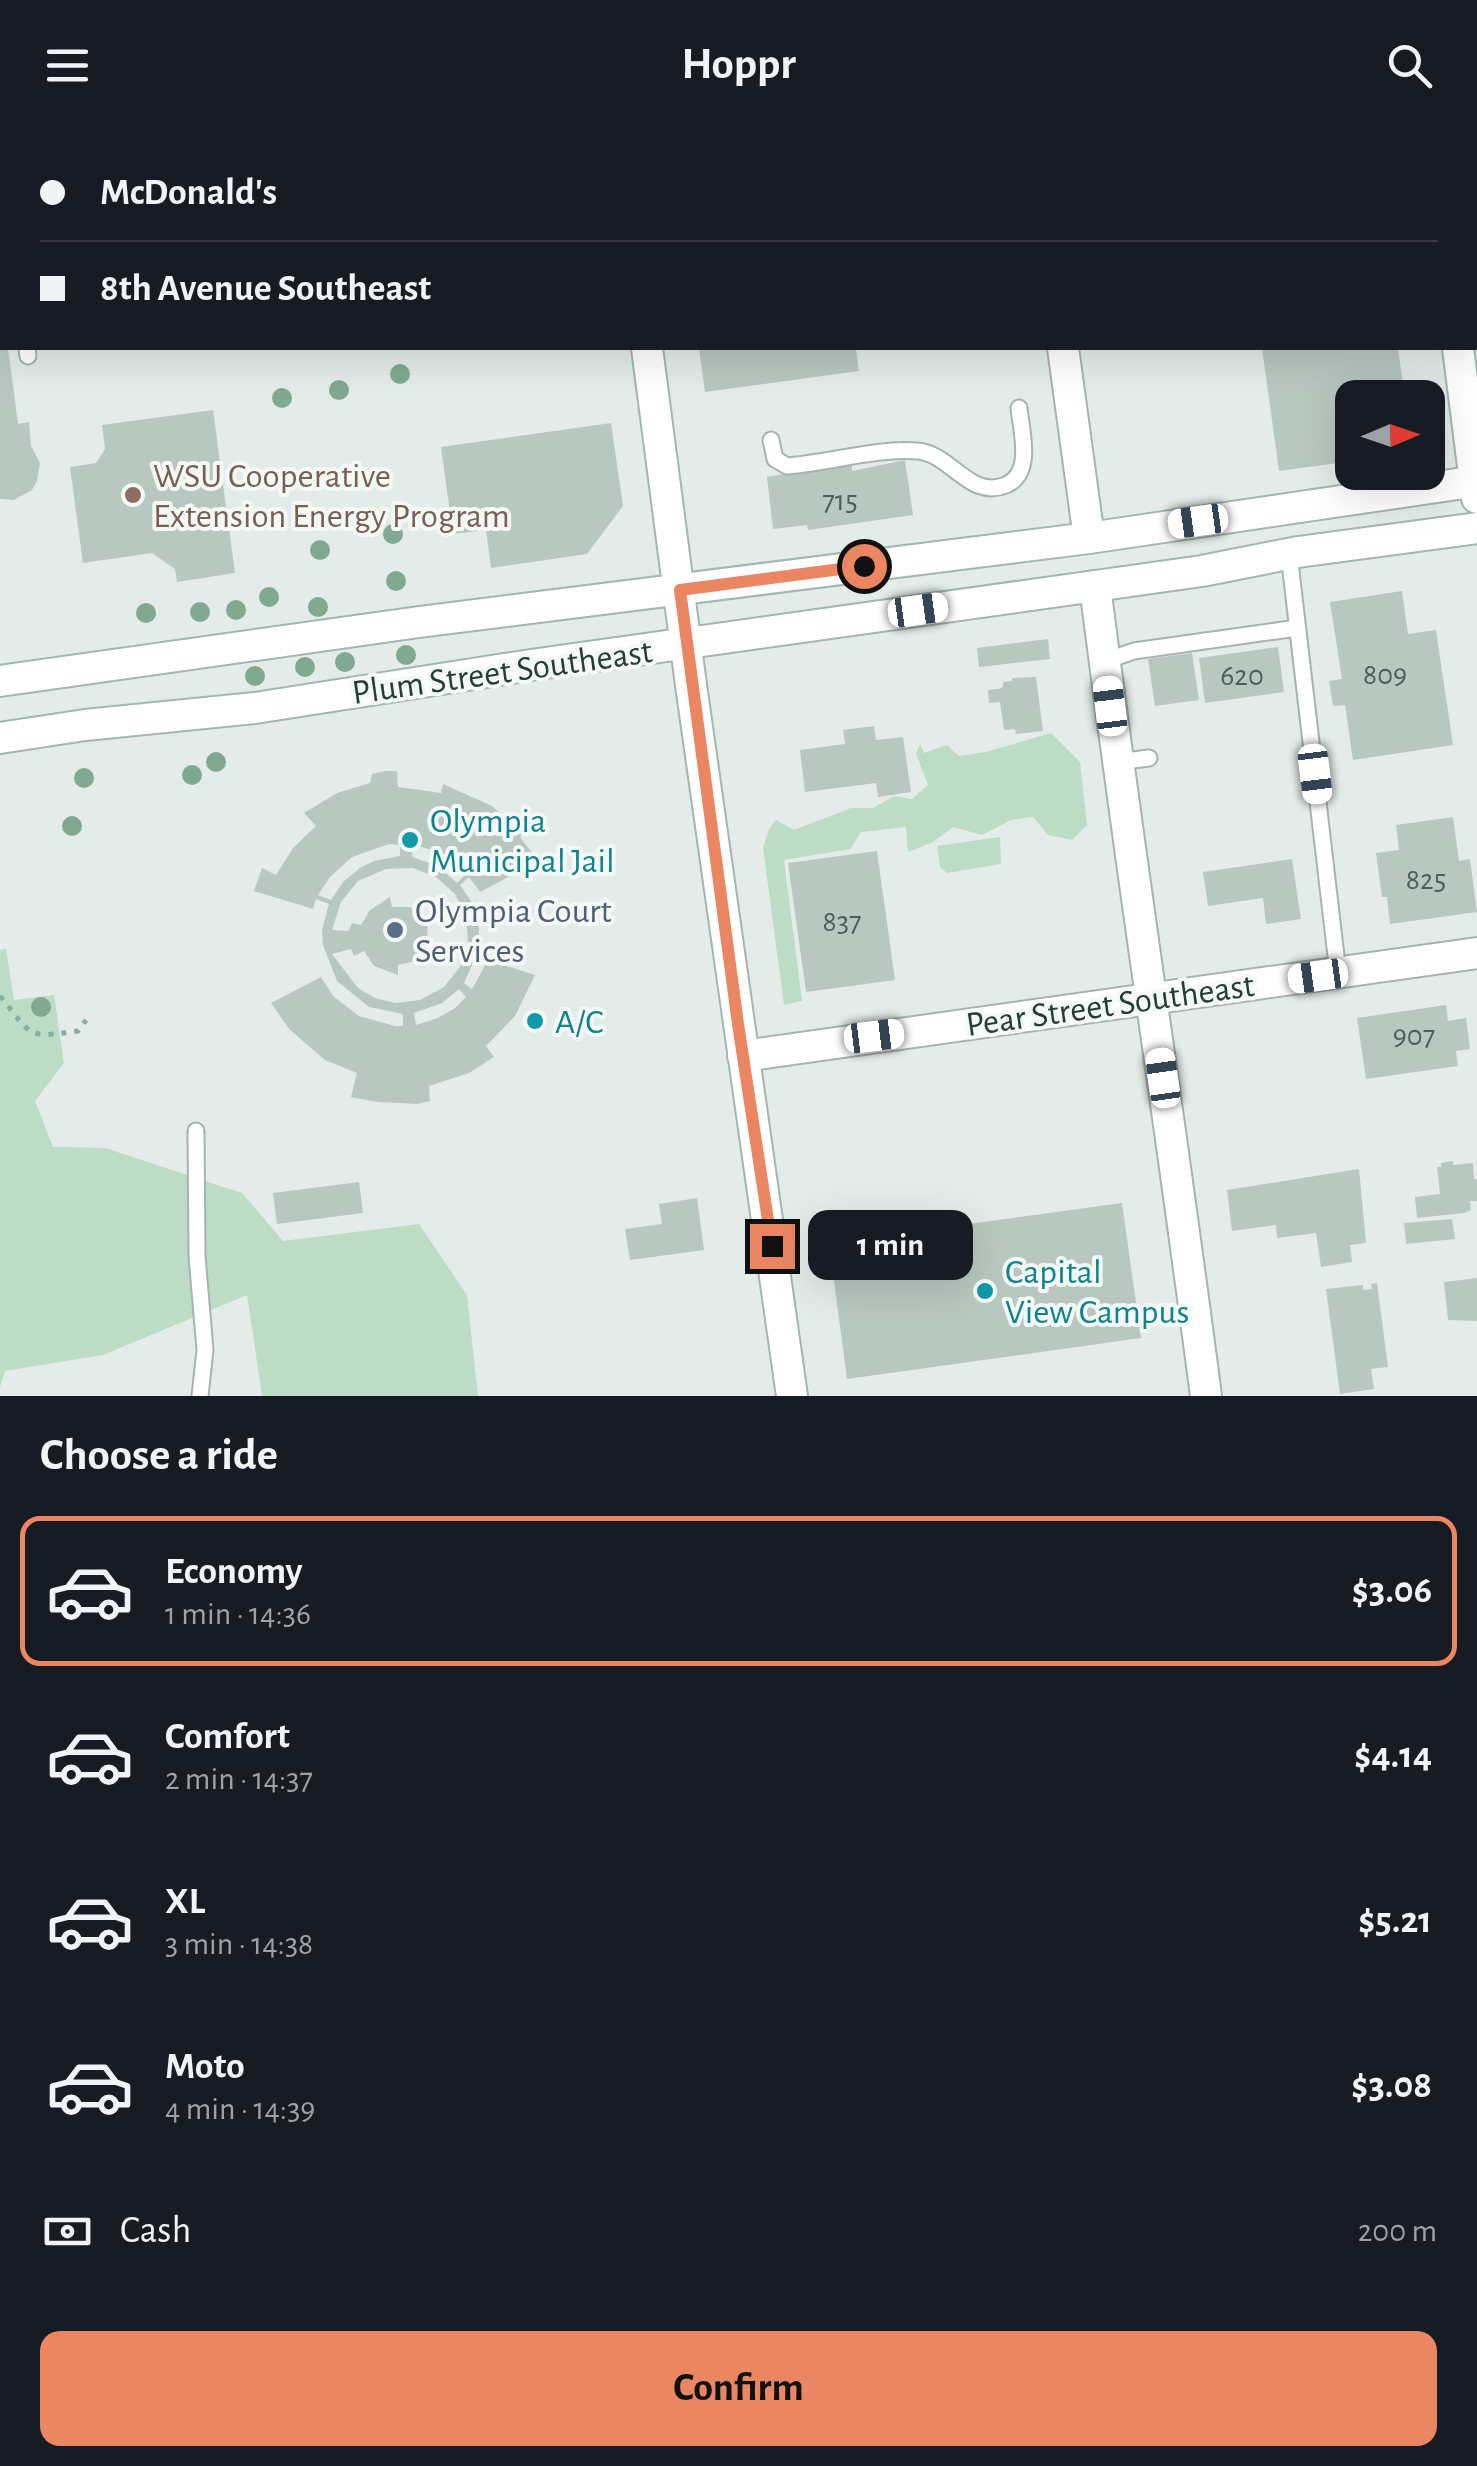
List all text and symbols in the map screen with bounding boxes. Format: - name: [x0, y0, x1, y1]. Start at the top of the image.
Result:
- icon: menu: [40, 38, 95, 93]
- icon: search: [1382, 38, 1437, 93]
- text: Hoppr: [681, 42, 796, 87]
- text: McDonald's: [100, 174, 277, 212]
- text: 8th Avenue Southeast: [100, 270, 431, 308]
- north arrow: [1335, 380, 1445, 490]
- map controls: [1335, 380, 1445, 490]
- place label: WSU Cooperative Extension Energy Program: [153, 459, 510, 534]
- marker: WSU Cooperative Extension Energy Program: [122, 484, 144, 506]
- house number: 715: [822, 486, 858, 516]
- car: [1166, 502, 1230, 540]
- route start: [842, 544, 887, 589]
- car: [886, 591, 950, 629]
- street label: Plum Street Southeast: [350, 634, 655, 711]
- house number: 809: [1363, 660, 1407, 690]
- house number: 620: [1220, 661, 1264, 691]
- car: [1091, 674, 1129, 738]
- car: [1296, 742, 1334, 806]
- place label: Olympia Municipal Jail: [430, 804, 615, 879]
- marker: Olympia Municipal Jail: [399, 829, 421, 851]
- house number: 825: [1406, 865, 1446, 895]
- place label: Olympia Court Services: [415, 894, 612, 969]
- house number: 837: [822, 907, 862, 937]
- marker: Olympia Court Services: [384, 919, 406, 941]
- car: [1286, 957, 1350, 995]
- street label: Pear Street Southeast: [964, 968, 1257, 1043]
- place label: A/C: [555, 1005, 603, 1040]
- marker: A/C: [524, 1010, 546, 1032]
- car: [842, 1017, 906, 1055]
- house number: 907: [1393, 1021, 1435, 1051]
- car: [1144, 1046, 1182, 1110]
- callout: 1 min: [807, 1211, 972, 1281]
- route end: [750, 1224, 795, 1269]
- text: 1 min: [857, 1229, 924, 1261]
- place label: Capital View Campus: [1005, 1255, 1189, 1330]
- marker: Capital View Campus: [974, 1280, 996, 1302]
- text: Choose a ride: [40, 1433, 278, 1478]
- icon: car: [45, 1546, 135, 1636]
- text: Economy: [165, 1553, 303, 1591]
- text: $3.06: [1352, 1572, 1432, 1610]
- text: 1 min · 14:36: [165, 1598, 311, 1630]
- icon: car: [45, 1711, 135, 1801]
- text: Comfort: [165, 1718, 290, 1756]
- text: $4.14: [1354, 1737, 1432, 1775]
- text: 2 min · 14:37: [165, 1763, 313, 1795]
- icon: car: [45, 1876, 135, 1966]
- text: XL: [165, 1883, 205, 1921]
- text: $5.21: [1358, 1902, 1432, 1940]
- text: 3 min · 14:38: [165, 1928, 313, 1960]
- icon: car: [45, 2041, 135, 2131]
- text: Moto: [165, 2048, 245, 2086]
- text: $3.08: [1351, 2067, 1432, 2105]
- text: 4 min · 14:39: [165, 2093, 315, 2125]
- icon: cash: [40, 2204, 95, 2259]
- text: Cash: [120, 2212, 191, 2250]
- text: 200 m: [1358, 2215, 1437, 2247]
- button: Confirm: [40, 2331, 1437, 2446]

